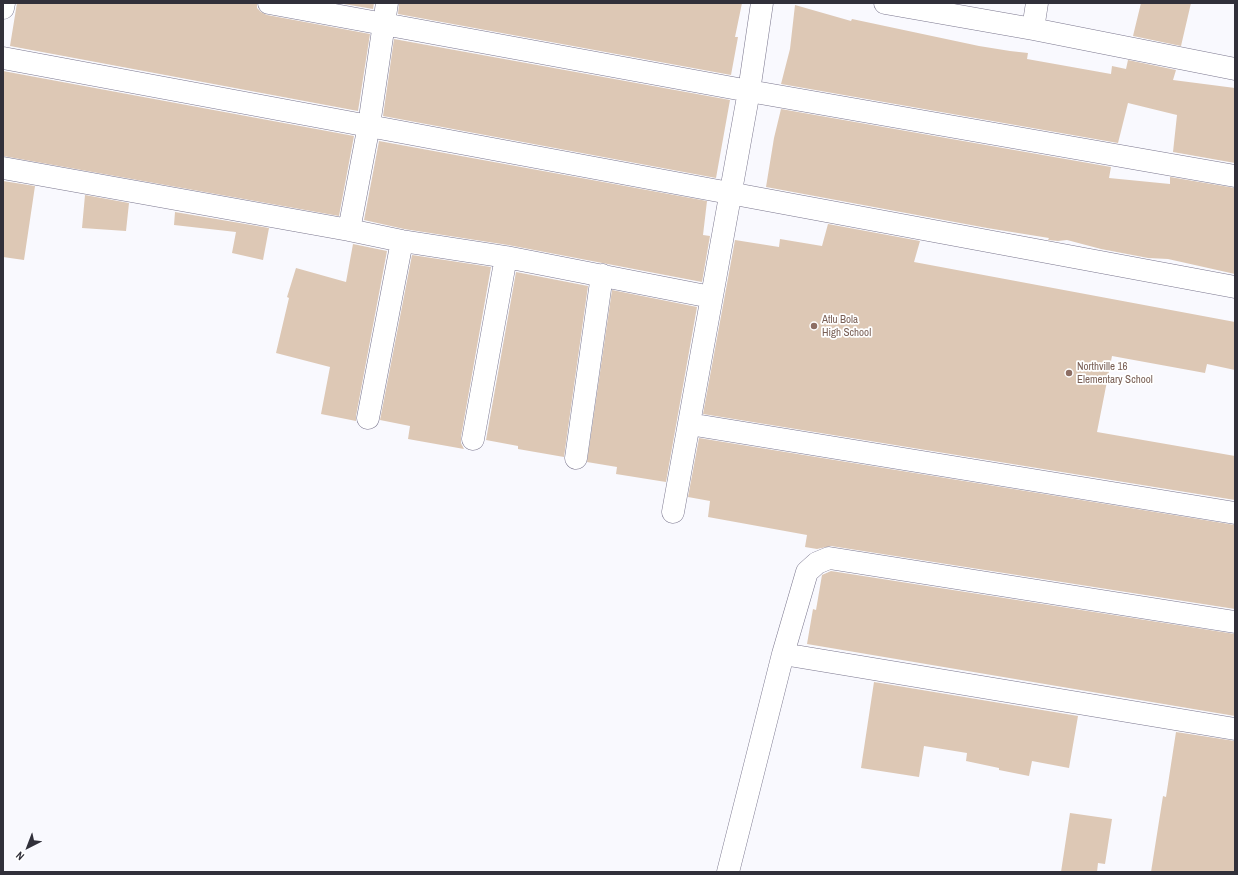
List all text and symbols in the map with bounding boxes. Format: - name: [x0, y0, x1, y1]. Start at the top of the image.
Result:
- place label: Atlu Bola High School: [822, 313, 871, 339]
- marker: Atlu Bola High School: [809, 321, 819, 331]
- place label: Northville 16 Elementary School: [1077, 360, 1153, 386]
- marker: Northville 16 Elementary School: [1064, 368, 1074, 378]
- north arrow: [8, 827, 48, 867]
- text: N: [13, 849, 27, 863]

